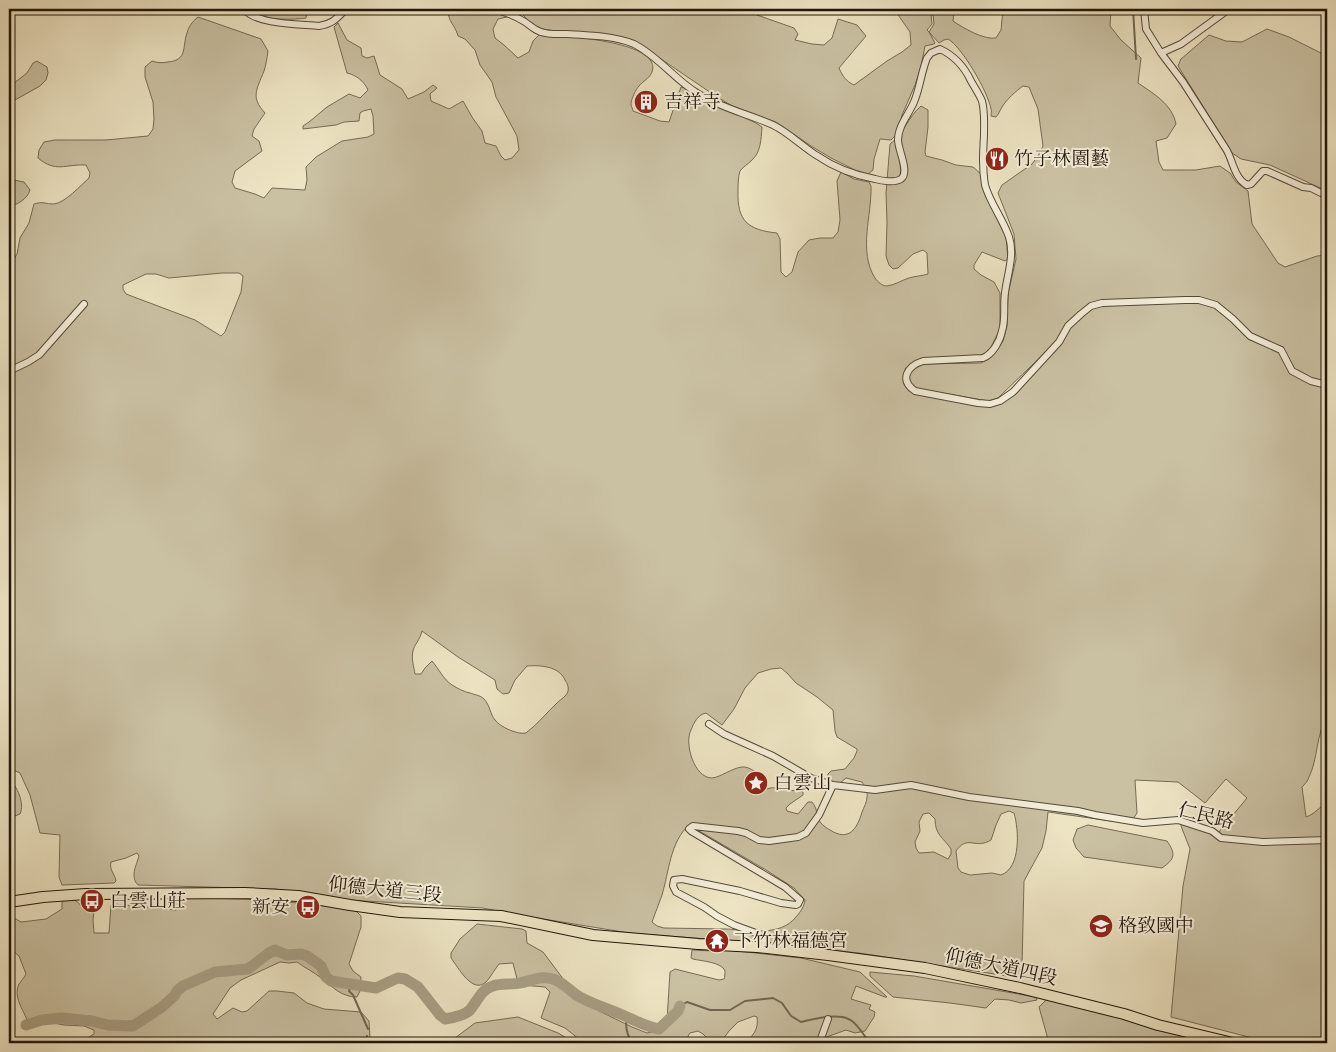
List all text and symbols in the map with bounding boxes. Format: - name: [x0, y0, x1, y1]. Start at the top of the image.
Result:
- building icon: 吉祥寺: [633, 89, 659, 115]
- place label: 吉祥寺: [664, 90, 721, 114]
- restaurant icon: 竹子林園藝: [984, 146, 1010, 172]
- place label: 竹子林園藝: [1014, 147, 1109, 171]
- place icon: 白雲山: [743, 770, 769, 796]
- place label: 白雲山: [774, 771, 831, 795]
- street label: 仁民路: [1175, 797, 1237, 835]
- street label: 仰德大道三段: [327, 872, 443, 908]
- bus stop icon: 白雲山莊: [79, 888, 105, 914]
- place label: 白雲山莊: [110, 889, 186, 913]
- bus stop icon: 新安: [295, 894, 321, 920]
- place label: 新安: [252, 895, 290, 919]
- school or university icon: 格致國中: [1088, 913, 1114, 939]
- place label: 格致國中: [1118, 914, 1194, 938]
- temple icon: 下竹林福德宮: [704, 928, 730, 954]
- place label: 下竹林福德宮: [734, 929, 848, 953]
- street label: 仰德大道四段: [943, 943, 1059, 991]

